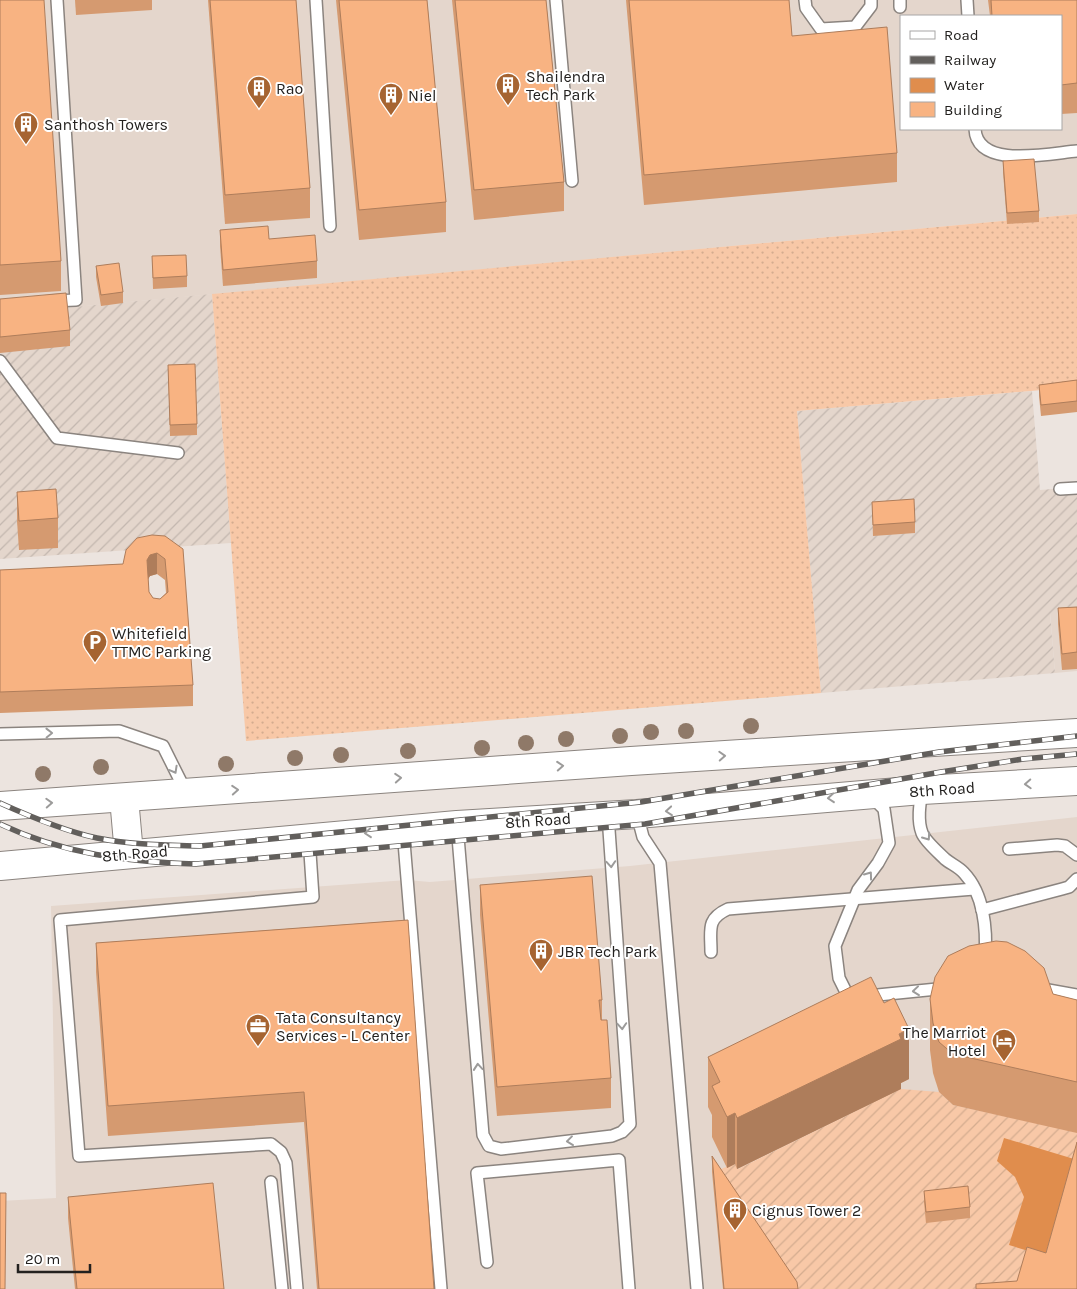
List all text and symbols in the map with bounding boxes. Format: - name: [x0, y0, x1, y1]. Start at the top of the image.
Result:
- legend: [900, 15, 1062, 130]
- text: Road: [944, 26, 979, 44]
- text: Railway: [944, 51, 996, 69]
- place label: Shailendra Tech Park: [526, 67, 605, 104]
- building icon: Shailendra Tech Park: [495, 72, 521, 106]
- building icon: Rao: [246, 75, 272, 109]
- text: Water: [944, 76, 985, 94]
- place label: Rao: [276, 79, 303, 98]
- building icon: Niel: [378, 82, 404, 116]
- place label: Niel: [408, 86, 436, 105]
- text: Building: [944, 101, 1002, 119]
- building icon: Santhosh Towers: [13, 111, 39, 145]
- place label: Santhosh Towers: [44, 115, 168, 134]
- place label: Whitefield TTMC Parking: [112, 624, 211, 661]
- parking icon: Whitefield TTMC Parking: [82, 629, 108, 663]
- one-way arrow: [45, 728, 53, 738]
- one-way arrow: [718, 751, 726, 762]
- one-way arrow: [556, 761, 564, 772]
- one-way arrow: [168, 765, 178, 774]
- one-way arrow: [394, 773, 402, 784]
- street label: 8th Road: [908, 778, 976, 801]
- one-way arrow: [1024, 779, 1032, 790]
- one-way arrow: [232, 785, 240, 796]
- one-way arrow: [827, 792, 835, 803]
- one-way arrow: [45, 798, 53, 809]
- one-way arrow: [665, 806, 673, 817]
- street label: 8th Road: [504, 809, 572, 832]
- one-way arrow: [363, 827, 371, 838]
- one-way arrow: [920, 832, 930, 841]
- street label: 8th Road: [101, 841, 169, 866]
- one-way arrow: [605, 861, 616, 869]
- one-way arrow: [863, 871, 872, 881]
- building icon: JBR Tech Park: [528, 938, 554, 972]
- place label: JBR Tech Park: [558, 942, 657, 961]
- one-way arrow: [911, 985, 919, 996]
- place label: Tata Consultancy Services - L Center: [276, 1008, 410, 1045]
- office icon: Tata Consultancy Services - L Center: [245, 1013, 271, 1047]
- one-way arrow: [617, 1023, 628, 1031]
- place label: The Marriot Hotel: [903, 1023, 986, 1060]
- hotel icon: The Marriot Hotel: [991, 1028, 1017, 1062]
- one-way arrow: [472, 1063, 483, 1071]
- one-way arrow: [565, 1135, 573, 1146]
- building icon: Cignus Tower 2: [722, 1197, 748, 1231]
- place label: Cignus Tower 2: [752, 1201, 861, 1220]
- scale bar: [18, 1242, 90, 1274]
- text: 20 m: [25, 1250, 60, 1268]

